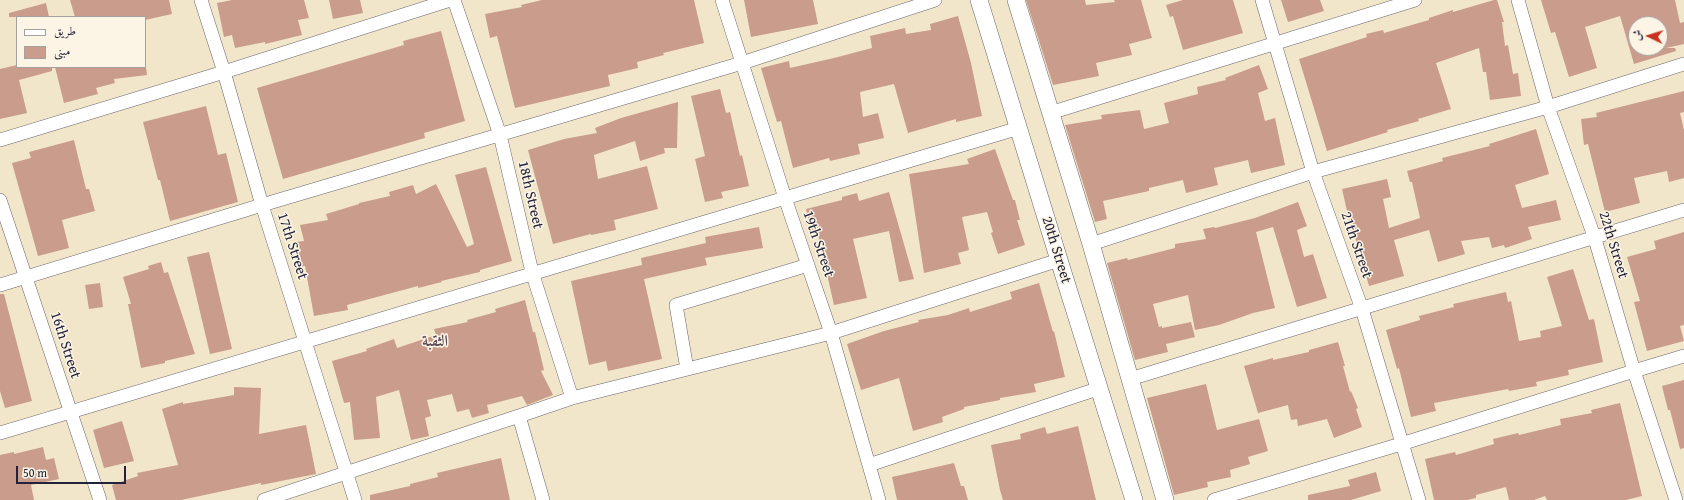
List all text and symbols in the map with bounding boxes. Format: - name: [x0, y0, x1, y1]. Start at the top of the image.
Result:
- legend: [16, 16, 146, 68]
- north arrow: [1628, 16, 1668, 56]
- text: طريق: [54, 22, 76, 39]
- text: ش: [1629, 29, 1645, 41]
- text: مبنى: [54, 42, 70, 59]
- street label: 18th Street: [513, 159, 547, 231]
- street label: 19th Street: [798, 208, 838, 280]
- street label: 21th Street: [1336, 209, 1376, 281]
- street label: 22th Street: [1594, 209, 1632, 281]
- street label: 17th Street: [273, 210, 311, 282]
- street label: 20th Street: [1037, 214, 1075, 286]
- street label: 16th Street: [46, 309, 84, 381]
- district label: الثقبة: [422, 332, 448, 352]
- scale bar: [18, 458, 128, 484]
- text: 50 m: [23, 464, 47, 481]

